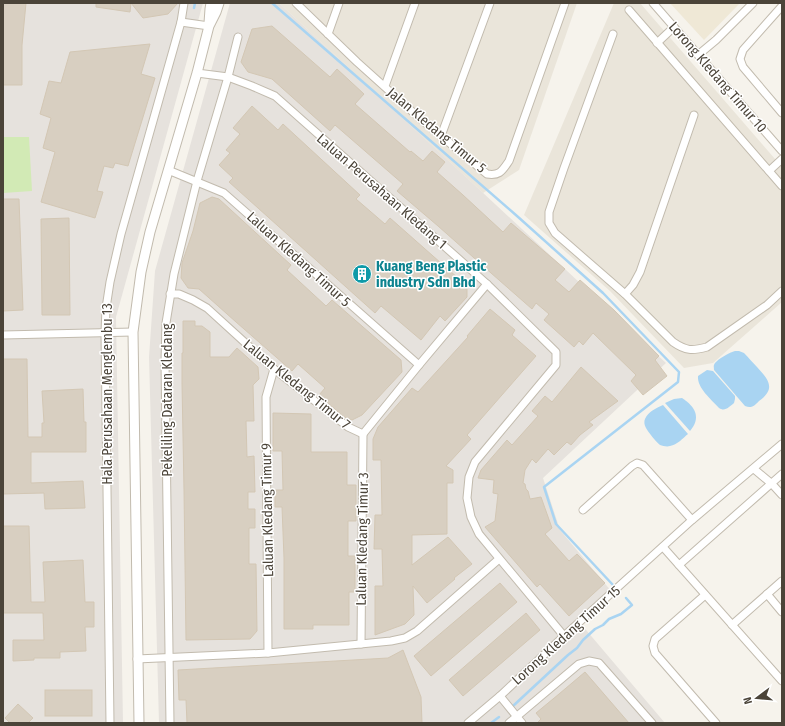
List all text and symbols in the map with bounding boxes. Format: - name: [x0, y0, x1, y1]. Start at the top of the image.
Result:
- street label: Lorong Kledang Timur 10: [665, 19, 770, 136]
- street label: Jalan Kledang Timur 5: [384, 84, 490, 177]
- street label: Laluan Perusahaan Kledang 1: [313, 130, 450, 253]
- street label: Laluan Kledang Timur 5: [243, 208, 354, 310]
- place label: Kuang Beng Plastic industry Sdn Bhd: [376, 258, 487, 291]
- building icon: Kuang Beng Plastic industry Sdn Bhd: [351, 263, 373, 285]
- street label: Hala Perusahaan Menglembu 13: [99, 303, 116, 485]
- street label: Pekeliling Dataran Kledang: [159, 323, 176, 477]
- street label: Laluan Kledang Timur 7: [240, 336, 354, 433]
- street label: Laluan Kledang Timur 9: [258, 443, 277, 577]
- street label: Laluan Kledang Timur 3: [353, 472, 372, 606]
- street label: Lorong Kledang Timur 15: [509, 582, 624, 689]
- north arrow: [737, 678, 777, 718]
- text: N: [741, 696, 755, 706]

